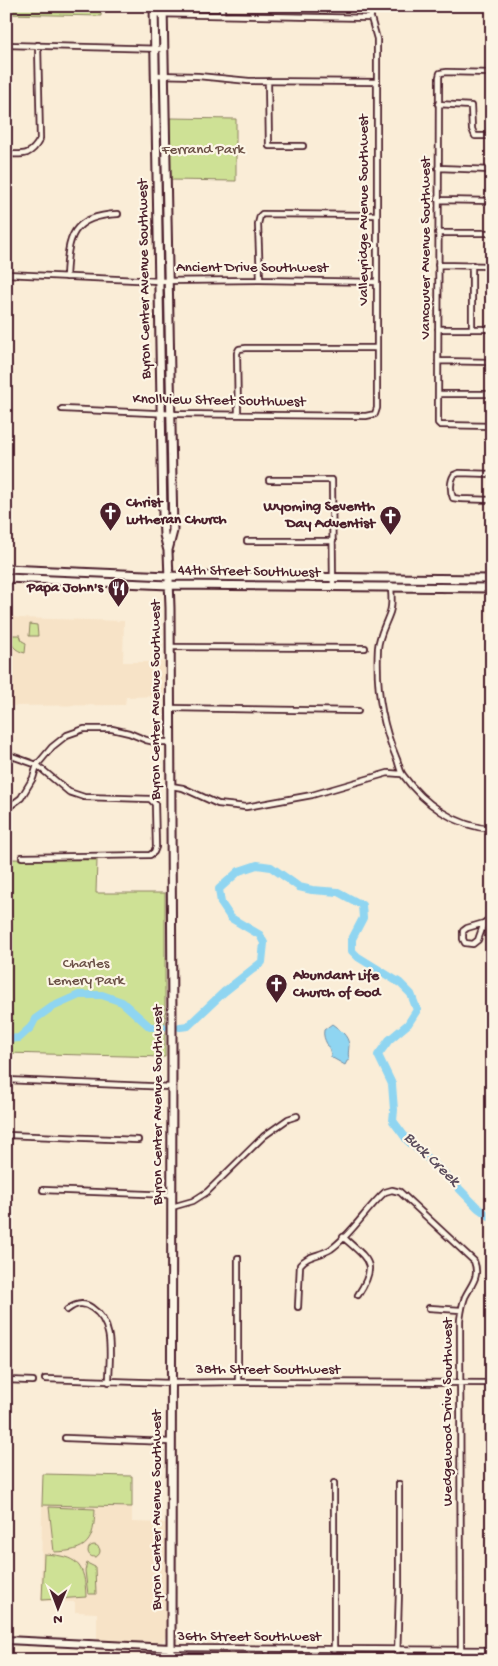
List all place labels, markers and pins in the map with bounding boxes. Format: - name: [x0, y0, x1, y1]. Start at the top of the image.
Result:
- place label: Christ Lutheran Church: [125, 494, 226, 529]
- place label: Wyoming Seventh Day Adventist: [263, 498, 377, 533]
- church icon: Christ Lutheran Church: [98, 500, 122, 531]
- church icon: Wyoming Seventh Day Adventist: [379, 504, 403, 535]
- restaurant icon: Papa John's: [107, 576, 131, 607]
- place label: Papa John's: [26, 579, 104, 597]
- place label: Abundant Life Church of God: [292, 967, 382, 1002]
- church icon: Abundant Life Church of God: [265, 973, 289, 1004]

